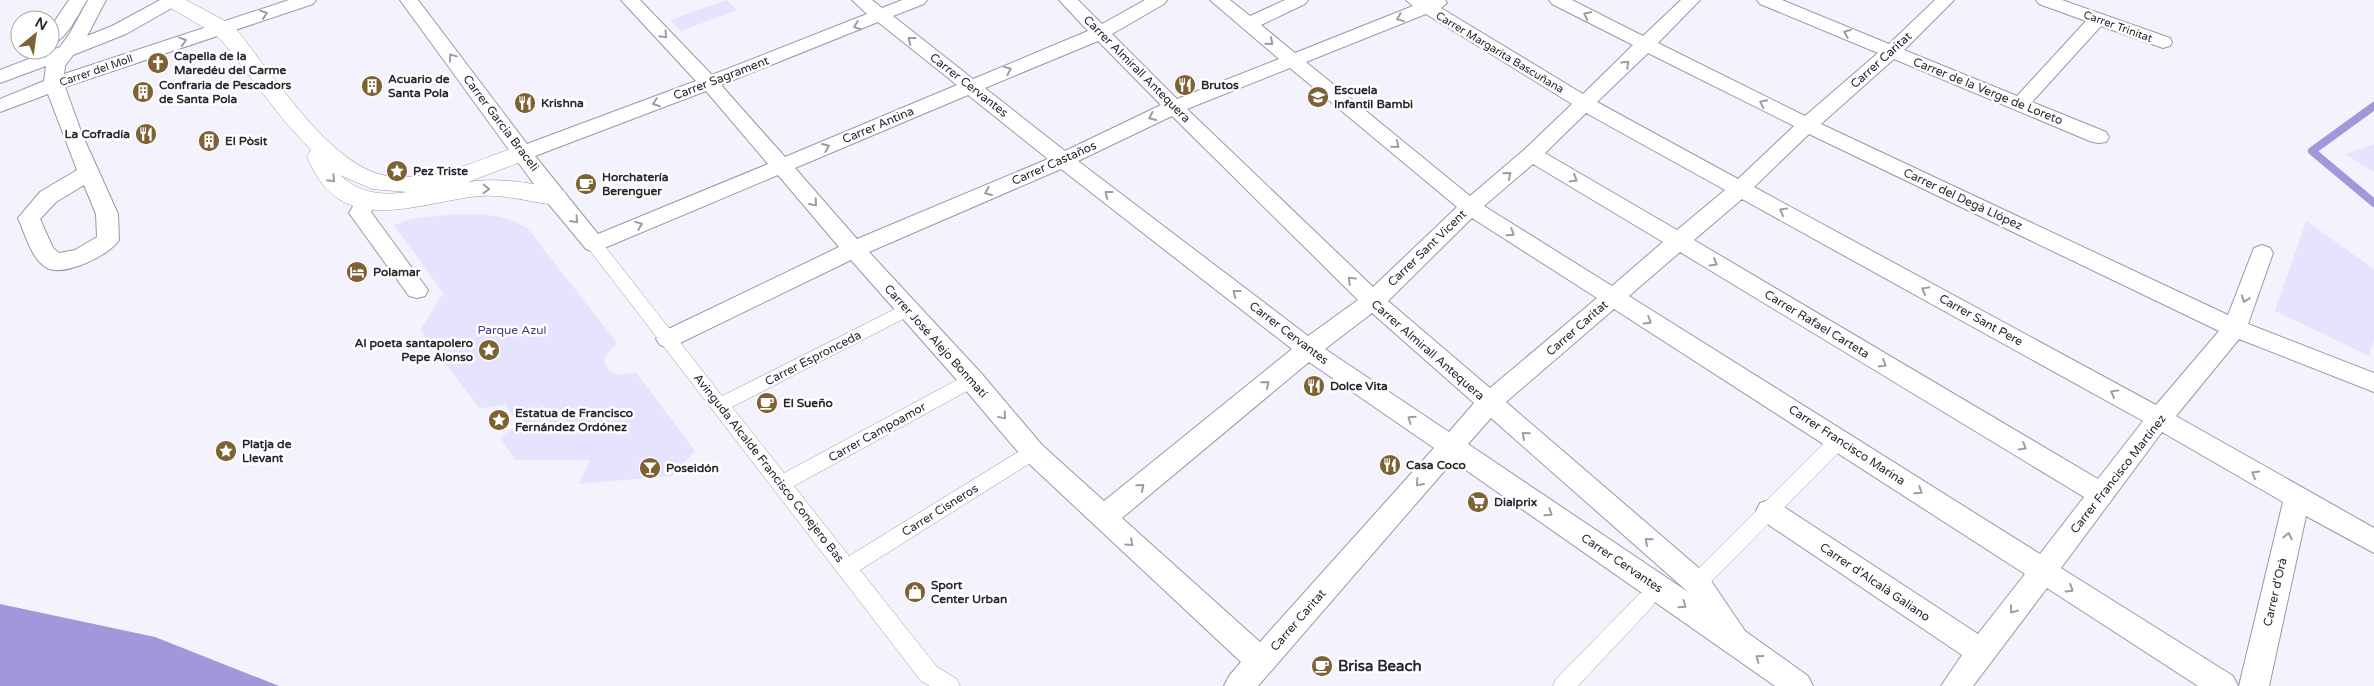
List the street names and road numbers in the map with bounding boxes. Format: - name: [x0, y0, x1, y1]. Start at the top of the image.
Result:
- street label: Carrer Trinitat: [2082, 8, 2154, 45]
- street label: Carrer Margarita Bascuñana: [1433, 9, 1566, 96]
- street label: Carrer Almirall Antequera: [1081, 13, 1193, 125]
- street label: Carrer Caritat: [1848, 29, 1915, 91]
- street label: Carrer Cervantes: [927, 50, 1011, 120]
- street label: Carrer del Moll: [58, 52, 135, 89]
- street label: Carrer Sagrament: [671, 53, 771, 103]
- street label: Carrer de la Verge de Loreto: [1911, 55, 2065, 127]
- street label: Carrer Garcia Braceli: [460, 72, 542, 174]
- street label: Carrer Antina: [840, 104, 916, 146]
- street label: Carrer Castaños: [1010, 138, 1099, 188]
- street label: Carrer del Degà Llópez: [1901, 165, 2025, 233]
- street label: Carrer Sant Vicent: [1385, 207, 1469, 289]
- street label: Carrer José Alejo Bonmatí: [882, 282, 991, 400]
- street label: Carrer Rafael Carteta: [1762, 287, 1872, 361]
- street label: Carrer Sant Pere: [1937, 291, 2025, 349]
- street label: Carrer Almirall Antequera: [1369, 297, 1487, 403]
- street label: Carrer Caritat: [1543, 297, 1611, 359]
- street label: Carrer Cervantes: [1247, 299, 1331, 367]
- street label: Carrer Espronceda: [763, 328, 863, 388]
- street label: Avinguda Alcalde Francisco Conejero Bas: [691, 371, 847, 565]
- street label: Carrer Campoamor: [826, 399, 929, 465]
- street label: Carrer Francisco Marina: [1786, 402, 1908, 488]
- street label: Carrer Francisco Martínez: [2067, 412, 2169, 536]
- street label: Carrer Cisneros: [899, 481, 981, 539]
- street label: Carrer Cervantes: [1579, 531, 1666, 596]
- street label: Carrer d'Alcalà Galiano: [1817, 540, 1933, 624]
- street label: Carrer d'Orà: [2260, 556, 2290, 628]
- street label: Carrer Caritat: [1267, 586, 1329, 654]

